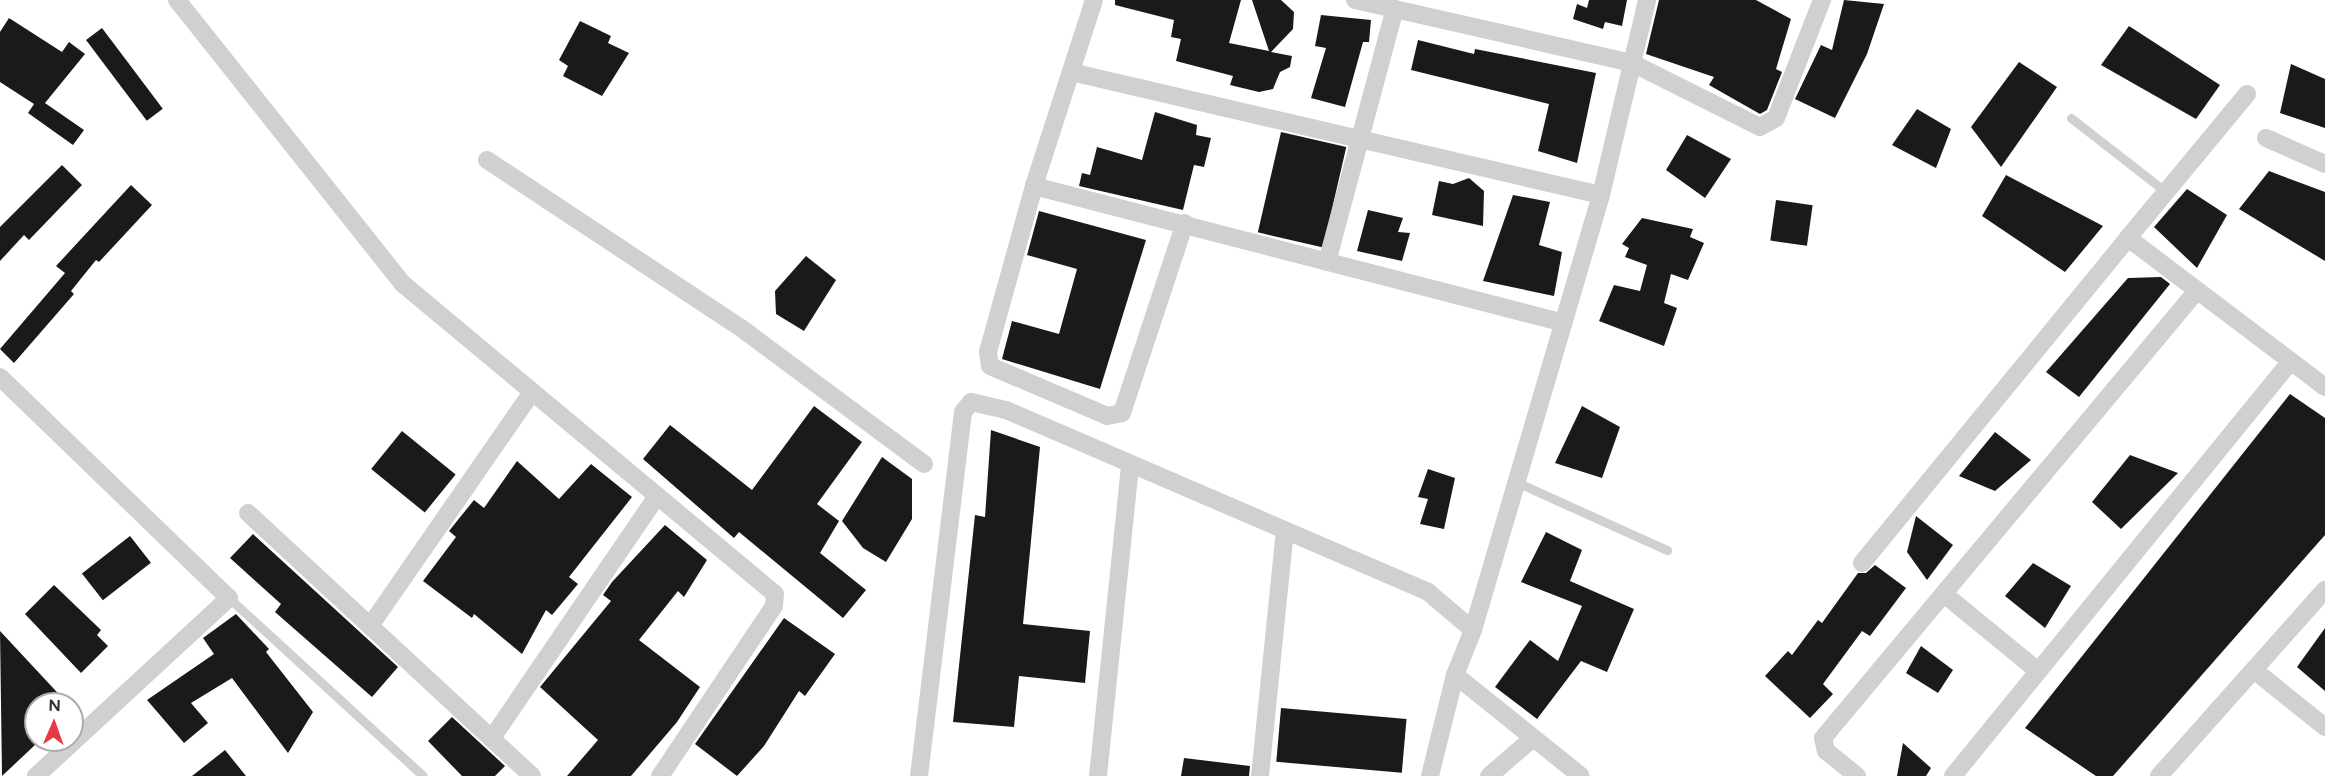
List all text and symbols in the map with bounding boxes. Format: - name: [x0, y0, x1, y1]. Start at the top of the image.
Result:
- north arrow: [24, 692, 84, 752]
- text: N: [48, 696, 61, 715]

